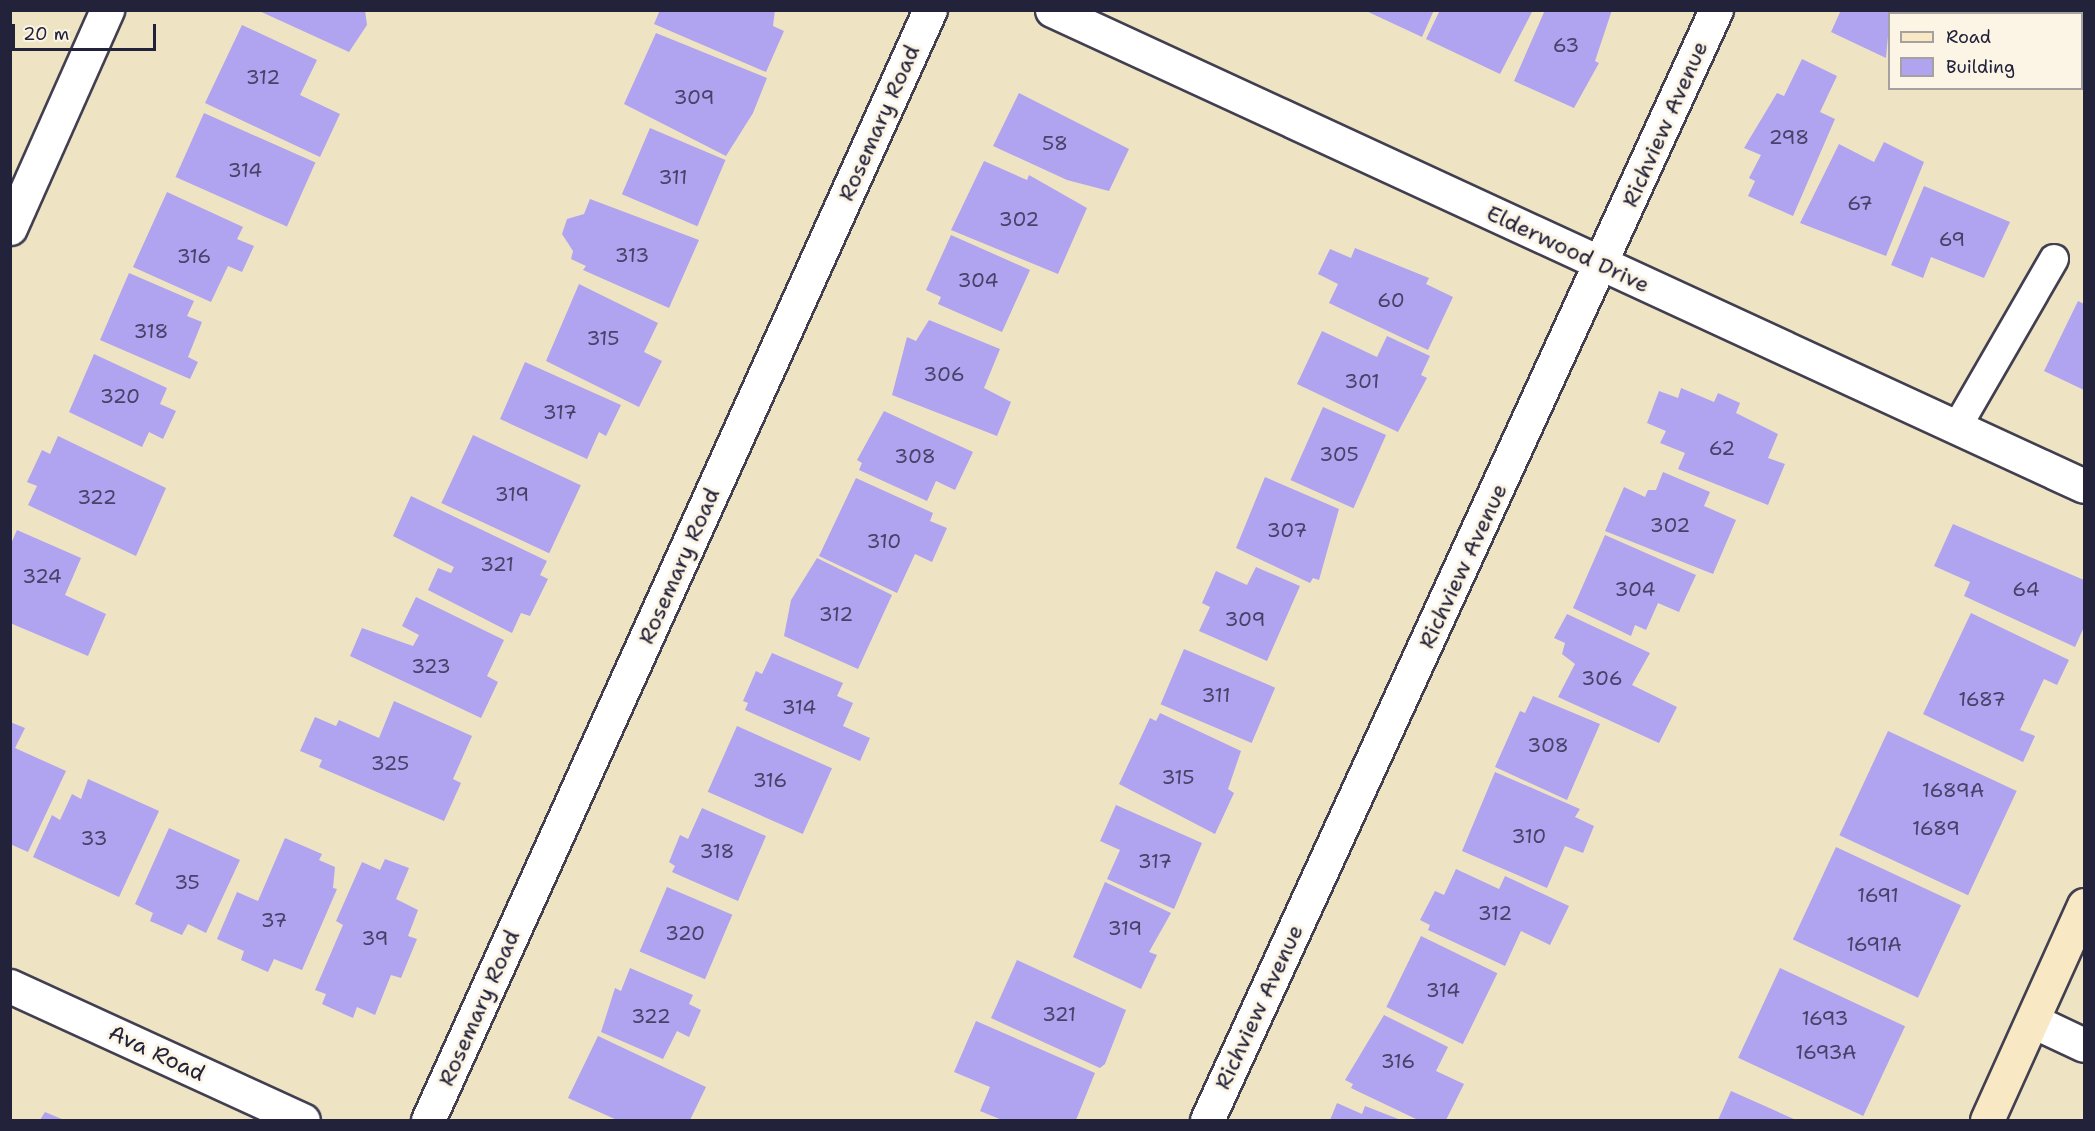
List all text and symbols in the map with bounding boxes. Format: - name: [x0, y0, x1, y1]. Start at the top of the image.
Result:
- scale bar: [15, 12, 159, 50]
- legend: [1888, 12, 2083, 90]
- text: 20 m: [23, 22, 69, 46]
- text: Road: [1946, 25, 1991, 49]
- house number: 63: [1553, 33, 1579, 57]
- street label: Richview Avenue: [1617, 37, 1713, 211]
- street label: Rosemary Road: [833, 41, 925, 205]
- text: Building: [1946, 55, 2015, 79]
- house number: 312: [246, 65, 280, 89]
- house number: 309: [673, 85, 715, 109]
- house number: 298: [1769, 125, 1809, 149]
- house number: 58: [1042, 131, 1068, 155]
- house number: 314: [228, 158, 262, 182]
- house number: 311: [659, 165, 687, 189]
- house number: 67: [1847, 191, 1873, 215]
- street label: Elderwood Drive: [1482, 200, 1654, 298]
- house number: 302: [999, 207, 1039, 231]
- house number: 69: [1939, 227, 1965, 251]
- house number: 313: [615, 243, 649, 267]
- house number: 316: [177, 244, 211, 268]
- house number: 304: [957, 268, 999, 292]
- house number: 60: [1377, 288, 1405, 312]
- house number: 318: [134, 319, 168, 343]
- house number: 315: [586, 326, 620, 350]
- house number: 306: [923, 362, 965, 386]
- house number: 301: [1344, 369, 1380, 393]
- house number: 320: [100, 384, 140, 408]
- house number: 317: [543, 400, 577, 424]
- house number: 62: [1709, 436, 1735, 460]
- house number: 305: [1319, 442, 1359, 466]
- house number: 308: [894, 444, 936, 468]
- street label: Richview Avenue: [1413, 479, 1513, 653]
- house number: 319: [495, 482, 529, 506]
- street label: Rosemary Road: [633, 484, 725, 648]
- house number: 322: [77, 485, 117, 509]
- house number: 302: [1650, 513, 1690, 537]
- house number: 307: [1267, 518, 1307, 542]
- house number: 310: [867, 529, 901, 553]
- house number: 321: [480, 552, 514, 576]
- house number: 324: [22, 564, 62, 588]
- house number: 304: [1614, 577, 1656, 601]
- house number: 64: [2012, 577, 2040, 601]
- house number: 312: [819, 602, 853, 626]
- house number: 309: [1224, 607, 1266, 631]
- house number: 323: [411, 654, 451, 678]
- house number: 306: [1581, 666, 1623, 690]
- house number: 311: [1202, 683, 1230, 707]
- house number: 1687: [1958, 687, 2006, 711]
- house number: 314: [782, 695, 816, 719]
- house number: 308: [1527, 733, 1569, 757]
- house number: 325: [371, 751, 409, 775]
- house number: 315: [1161, 765, 1195, 789]
- house number: 316: [753, 768, 787, 792]
- house number: 1689A: [1922, 778, 1984, 802]
- house number: 1689: [1912, 816, 1960, 840]
- house number: 310: [1512, 824, 1546, 848]
- house number: 33: [81, 826, 107, 850]
- house number: 318: [700, 839, 734, 863]
- house number: 317: [1138, 849, 1172, 873]
- house number: 35: [174, 870, 200, 894]
- house number: 1691: [1857, 883, 1899, 907]
- house number: 312: [1478, 901, 1512, 925]
- house number: 37: [261, 908, 287, 932]
- house number: 319: [1108, 916, 1142, 940]
- street label: Richview Avenue: [1209, 920, 1309, 1094]
- house number: 320: [665, 921, 705, 945]
- house number: 39: [362, 926, 388, 950]
- street label: Rosemary Road: [433, 926, 525, 1090]
- house number: 1691A: [1846, 932, 1902, 956]
- house number: 314: [1426, 978, 1460, 1002]
- house number: 321: [1042, 1002, 1076, 1026]
- house number: 322: [631, 1004, 671, 1028]
- house number: 1693: [1801, 1006, 1849, 1030]
- street label: Ava Road: [105, 1019, 209, 1087]
- house number: 1693A: [1795, 1040, 1857, 1064]
- house number: 316: [1381, 1049, 1415, 1073]

